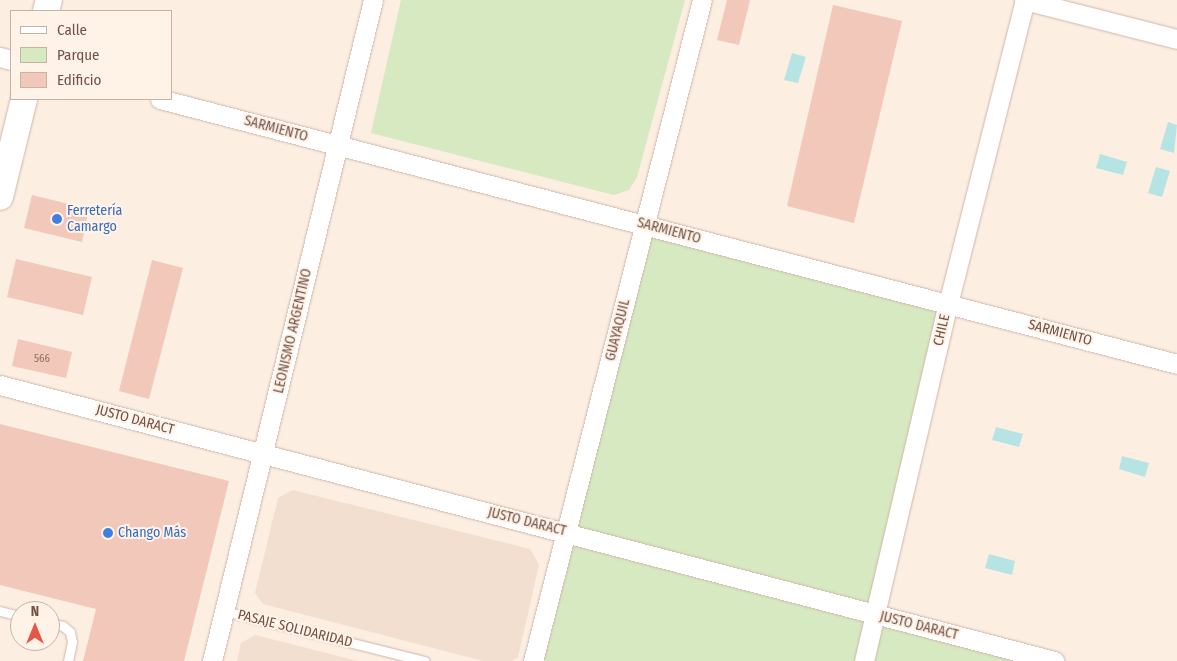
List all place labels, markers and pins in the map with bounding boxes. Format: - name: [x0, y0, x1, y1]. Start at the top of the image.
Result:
- place label: Ferretería Camargo: [67, 203, 122, 236]
- marker: Ferretería Camargo: [51, 213, 63, 225]
- place label: Chango Más: [118, 525, 186, 541]
- marker: Chango Más: [102, 527, 114, 539]

